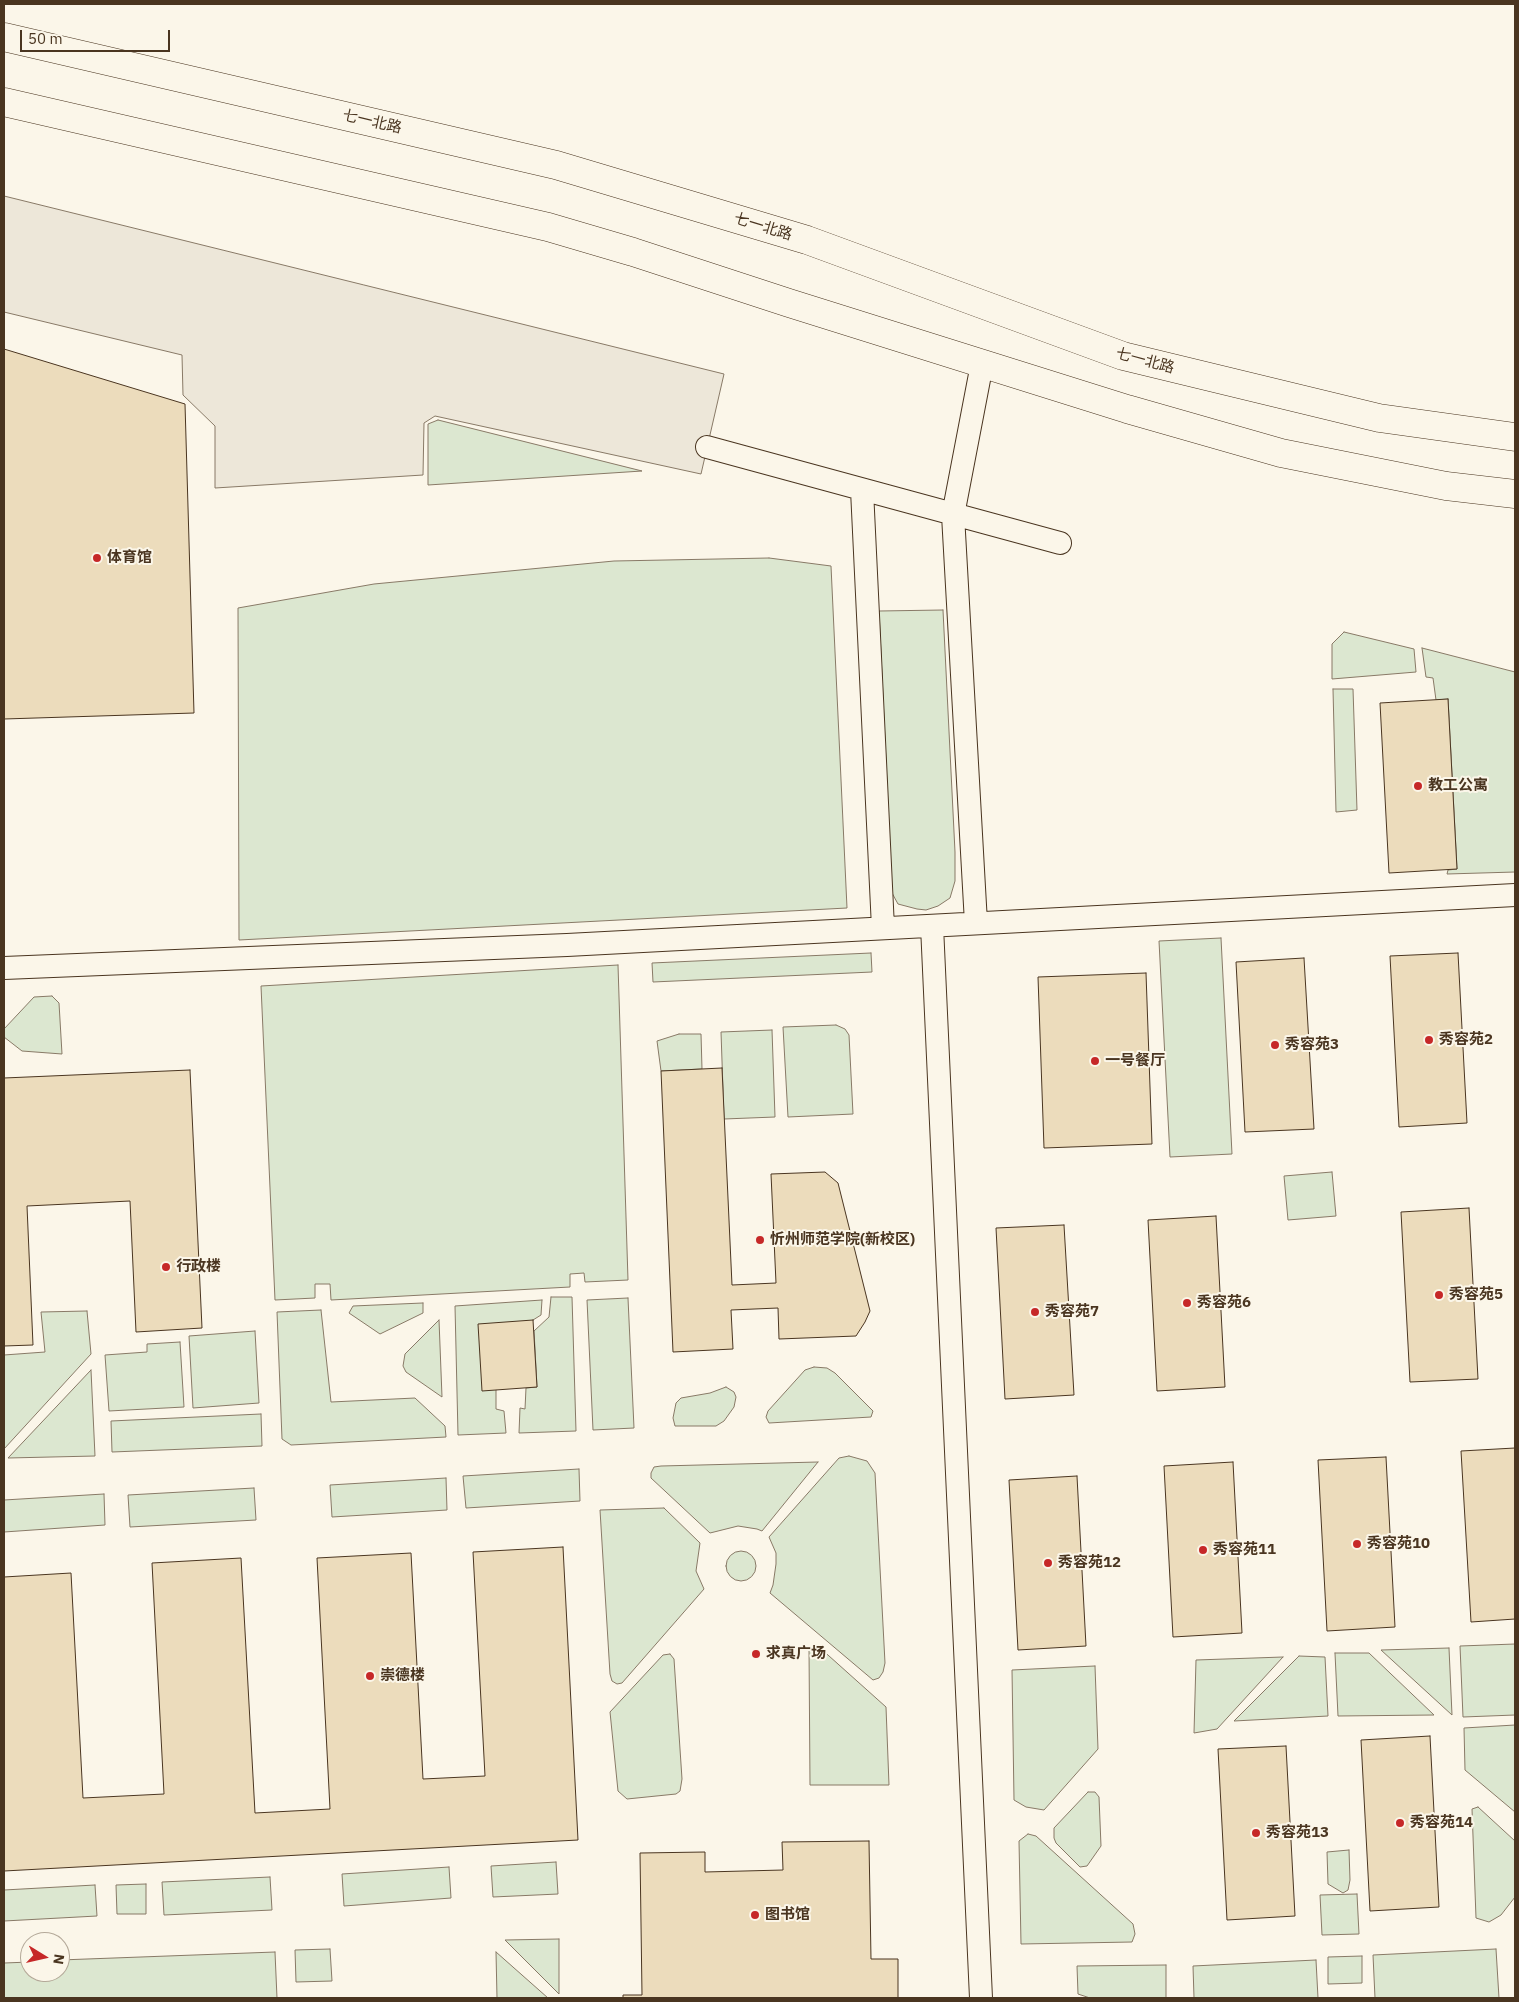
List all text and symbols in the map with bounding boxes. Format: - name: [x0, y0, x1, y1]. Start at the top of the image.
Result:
- scale bar: [22, 20, 172, 52]
- text: 50 m: [28, 29, 63, 48]
- street label: 七一北路: [341, 106, 403, 138]
- street label: 七一北路: [732, 210, 794, 244]
- street label: 七一北路: [1114, 345, 1176, 377]
- place label: 体育馆: [107, 549, 152, 567]
- marker: 体育馆: [91, 552, 103, 564]
- place label: 教工公寓: [1428, 777, 1488, 795]
- marker: 教工公寓: [1412, 780, 1424, 792]
- place label: 秀容苑2: [1439, 1031, 1493, 1049]
- marker: 秀容苑2: [1423, 1034, 1435, 1046]
- place label: 秀容苑3: [1285, 1036, 1339, 1054]
- marker: 秀容苑3: [1269, 1039, 1281, 1051]
- place label: 一号餐厅: [1105, 1052, 1165, 1070]
- marker: 一号餐厅: [1089, 1055, 1101, 1067]
- place label: 忻州师范学院(新校区): [770, 1231, 915, 1249]
- marker: 忻州师范学院(新校区): [754, 1234, 766, 1246]
- place label: 行政楼: [176, 1258, 221, 1276]
- marker: 行政楼: [160, 1261, 172, 1273]
- place label: 秀容苑5: [1449, 1286, 1503, 1304]
- marker: 秀容苑5: [1433, 1289, 1445, 1301]
- place label: 秀容苑6: [1197, 1294, 1251, 1312]
- marker: 秀容苑6: [1181, 1297, 1193, 1309]
- place label: 秀容苑7: [1045, 1303, 1099, 1321]
- marker: 秀容苑7: [1029, 1306, 1041, 1318]
- place label: 秀容苑10: [1367, 1535, 1430, 1553]
- marker: 秀容苑10: [1351, 1538, 1363, 1550]
- place label: 秀容苑11: [1213, 1541, 1276, 1559]
- marker: 秀容苑11: [1197, 1544, 1209, 1556]
- place label: 秀容苑12: [1058, 1554, 1121, 1572]
- marker: 秀容苑12: [1042, 1557, 1054, 1569]
- place label: 求真广场: [766, 1645, 826, 1663]
- marker: 求真广场: [750, 1648, 762, 1660]
- place label: 崇德楼: [380, 1667, 425, 1685]
- marker: 崇德楼: [364, 1670, 376, 1682]
- place label: 秀容苑14: [1410, 1814, 1473, 1832]
- marker: 秀容苑14: [1394, 1817, 1406, 1829]
- place label: 秀容苑13: [1266, 1824, 1329, 1842]
- marker: 秀容苑13: [1250, 1827, 1262, 1839]
- place label: 图书馆: [765, 1906, 810, 1924]
- marker: 图书馆: [749, 1909, 761, 1921]
- north arrow: [20, 1932, 70, 1982]
- text: N: [49, 1953, 69, 1966]

